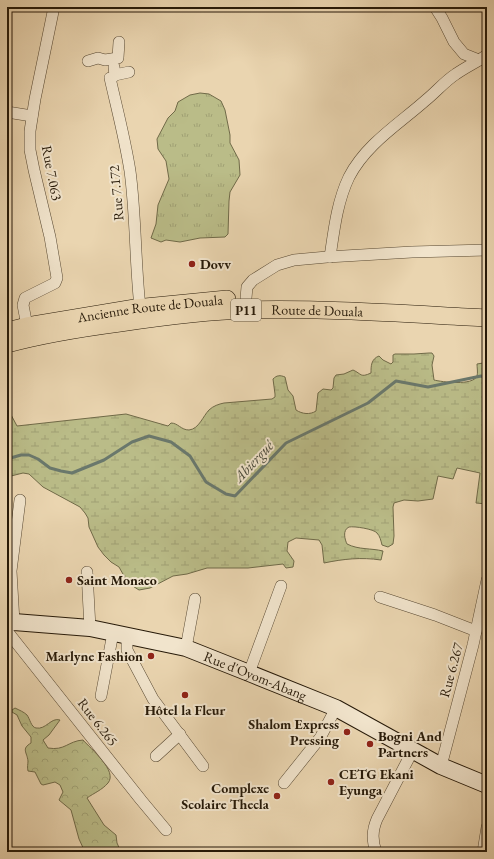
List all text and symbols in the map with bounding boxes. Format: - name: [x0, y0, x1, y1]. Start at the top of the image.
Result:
- street label: Rue 7.063: [38, 144, 66, 202]
- street label: Rue 7.172: [105, 164, 127, 222]
- place label: Dovv: [200, 255, 231, 273]
- marker: Dovv: [187, 259, 197, 269]
- street label: Ancienne Route de Douala: [75, 290, 224, 327]
- road number: P11: [231, 299, 261, 321]
- street label: Route de Douala: [271, 301, 364, 321]
- water label: Abiergué: [228, 435, 278, 487]
- place label: Saint Monaco: [77, 571, 157, 589]
- marker: Saint Monaco: [64, 575, 74, 585]
- street label: Rue 6.267: [435, 640, 467, 699]
- place label: Marlyne Fashion: [45, 647, 143, 665]
- street label: Rue d'Oyom-Abang: [201, 647, 310, 705]
- marker: Marlyne Fashion: [146, 651, 156, 661]
- marker: Hôtel la Fleur: [180, 690, 190, 700]
- street label: Rue 6.265: [74, 694, 122, 750]
- place label: Hôtel la Fleur: [145, 701, 226, 719]
- place label: Shalom Express Pressing: [248, 715, 340, 749]
- marker: Shalom Express Pressing: [342, 727, 352, 737]
- place label: Bogni And Partners: [378, 727, 442, 761]
- marker: Bogni And Partners: [365, 739, 375, 749]
- place label: CETG Ekani Eyunga: [339, 765, 414, 799]
- marker: CETG Ekani Eyunga: [326, 777, 336, 787]
- place label: Complexe Scolaire Thecla: [181, 779, 270, 813]
- marker: Complexe Scolaire Thecla: [272, 791, 282, 801]

